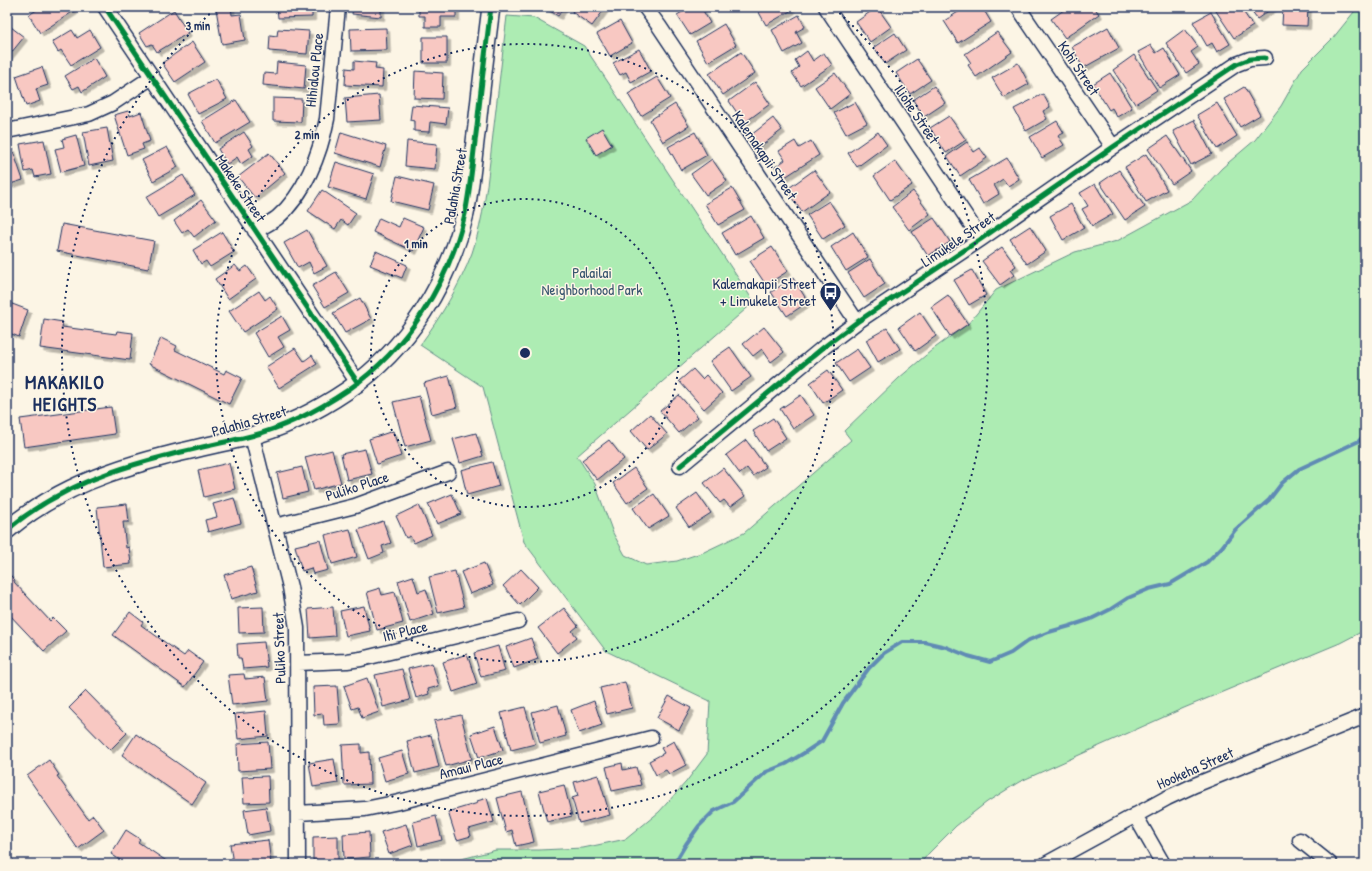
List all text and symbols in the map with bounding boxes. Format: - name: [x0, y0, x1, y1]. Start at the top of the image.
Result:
- text: 3 min: [186, 17, 211, 34]
- street label: Hihialou Place: [300, 32, 328, 108]
- street label: Kohi Street: [1053, 36, 1105, 100]
- street label: Iliohe Street: [889, 80, 945, 149]
- street label: Kalemakapii Street: [727, 106, 803, 204]
- text: 2 min: [295, 126, 320, 143]
- street label: Palahia Street: [438, 146, 472, 226]
- street label: Makeke Street: [211, 150, 272, 227]
- street label: Limukele Street: [917, 206, 1000, 272]
- text: 1 min: [404, 235, 428, 252]
- park label: Palailai Neighborhood Park: [541, 262, 643, 300]
- place label: Kalemakapii Street + Limukele Street: [713, 273, 817, 311]
- bus stop icon: Kalemakapii Street + Limukele Street: [818, 279, 844, 312]
- centre of rings: [518, 346, 532, 360]
- district label: MAKAKILO HEIGHTS: [25, 369, 105, 417]
- street label: Palahia Street: [209, 400, 290, 442]
- street label: Puliko Place: [323, 466, 391, 506]
- street label: Puliko Street: [267, 611, 291, 684]
- street label: Ihi Place: [380, 615, 430, 647]
- street label: Hookeha Street: [1153, 741, 1237, 794]
- street label: Amaui Place: [437, 748, 505, 784]

